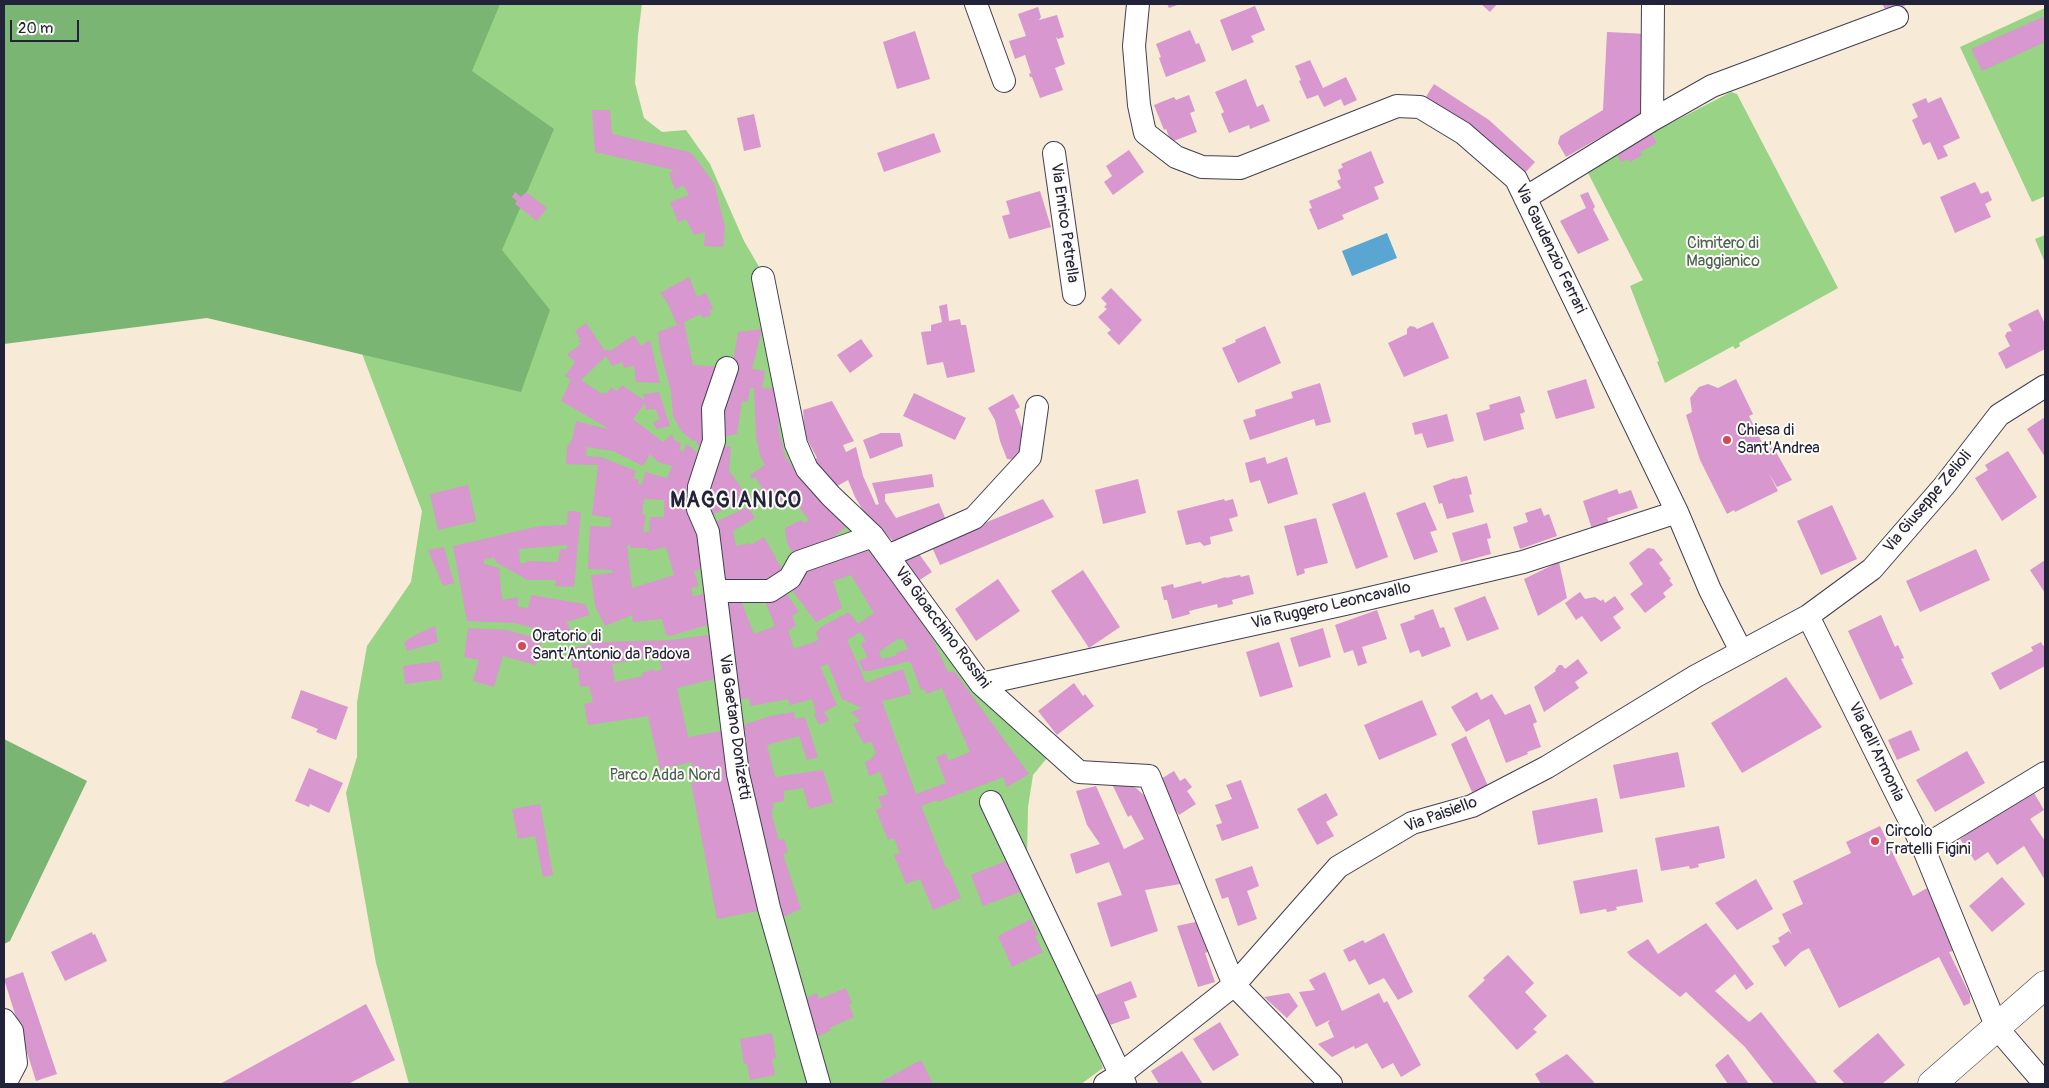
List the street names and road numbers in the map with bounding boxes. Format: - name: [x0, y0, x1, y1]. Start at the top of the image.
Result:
- street label: Via Enrico Petrella: [1046, 162, 1082, 284]
- street label: Via Gaudenzio Ferrari: [1510, 181, 1590, 317]
- street label: Via Giuseppe Zelioli: [1880, 447, 1976, 557]
- street label: Via Gioacchino Rossini: [890, 563, 994, 693]
- street label: Via Ruggero Leoncavallo: [1249, 578, 1413, 634]
- street label: Via Gaetano Donizetti: [714, 653, 754, 801]
- street label: Via dell'Armonia: [1844, 699, 1908, 805]
- street label: Via Paisiello: [1402, 793, 1480, 837]

